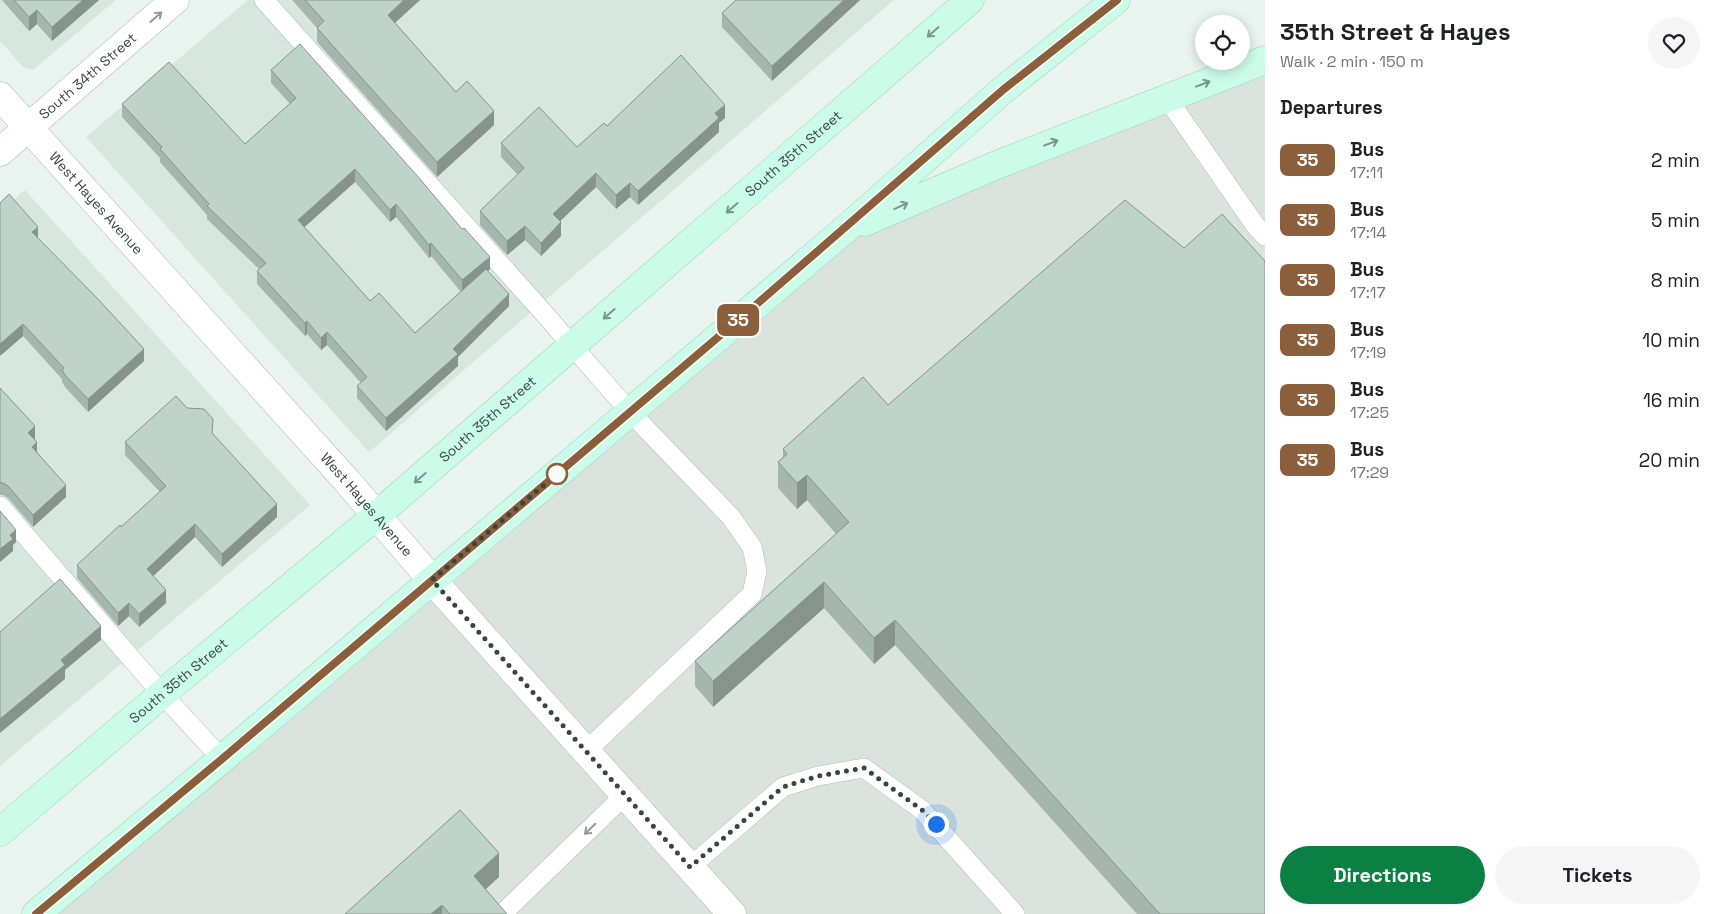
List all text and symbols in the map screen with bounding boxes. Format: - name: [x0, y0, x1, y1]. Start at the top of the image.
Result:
- one-way arrow: [149, 11, 162, 22]
- map controls: [1195, 15, 1250, 70]
- button: locate: [1195, 15, 1250, 70]
- text: 35th Street & Hayes: [1280, 16, 1511, 47]
- button: heart: [1648, 17, 1700, 69]
- one-way arrow: [927, 26, 940, 38]
- street label: South 34th Street: [35, 29, 140, 123]
- text: Walk · 2 min · 150 m: [1280, 51, 1424, 72]
- one-way arrow: [1194, 79, 1210, 88]
- text: Departures: [1280, 95, 1383, 120]
- street label: South 35th Street: [741, 106, 846, 200]
- text: Bus: [1350, 137, 1384, 162]
- one-way arrow: [1043, 138, 1058, 148]
- street label: West Hayes Avenue: [46, 148, 147, 258]
- text: 35: [1297, 148, 1318, 171]
- text: 2 min: [1651, 148, 1700, 173]
- text: 17:11: [1350, 162, 1383, 183]
- text: Bus: [1350, 197, 1384, 222]
- one-way arrow: [893, 201, 908, 211]
- one-way arrow: [726, 202, 739, 213]
- text: 35: [1297, 208, 1318, 231]
- text: 5 min: [1651, 208, 1700, 233]
- text: 17:14: [1350, 222, 1386, 243]
- text: Bus: [1350, 257, 1384, 282]
- text: 35: [1297, 268, 1318, 291]
- text: 8 min: [1651, 268, 1700, 293]
- text: 17:17: [1350, 282, 1385, 303]
- line badge: 35: [716, 304, 760, 336]
- one-way arrow: [602, 308, 615, 320]
- text: 35: [727, 308, 749, 331]
- text: Bus: [1350, 317, 1384, 342]
- text: 35: [1297, 328, 1318, 351]
- text: 10 min: [1642, 328, 1700, 353]
- text: 17:19: [1350, 342, 1386, 363]
- street label: South 35th Street: [435, 372, 540, 466]
- text: Bus: [1350, 377, 1384, 402]
- text: 35: [1297, 388, 1318, 411]
- text: 16 min: [1643, 388, 1700, 413]
- text: 17:25: [1350, 402, 1389, 423]
- text: Bus: [1350, 437, 1384, 462]
- text: 35: [1297, 448, 1318, 471]
- text: 20 min: [1639, 448, 1700, 473]
- street label: West Hayes Avenue: [317, 449, 417, 560]
- text: 17:29: [1350, 462, 1389, 483]
- unlabelled marker: [546, 463, 568, 485]
- one-way arrow: [414, 472, 427, 483]
- street label: South 35th Street: [126, 634, 231, 727]
- your location: [924, 812, 949, 837]
- one-way arrow: [584, 823, 596, 835]
- button: Directions: [1280, 846, 1485, 904]
- button: Tickets: [1495, 846, 1700, 904]

